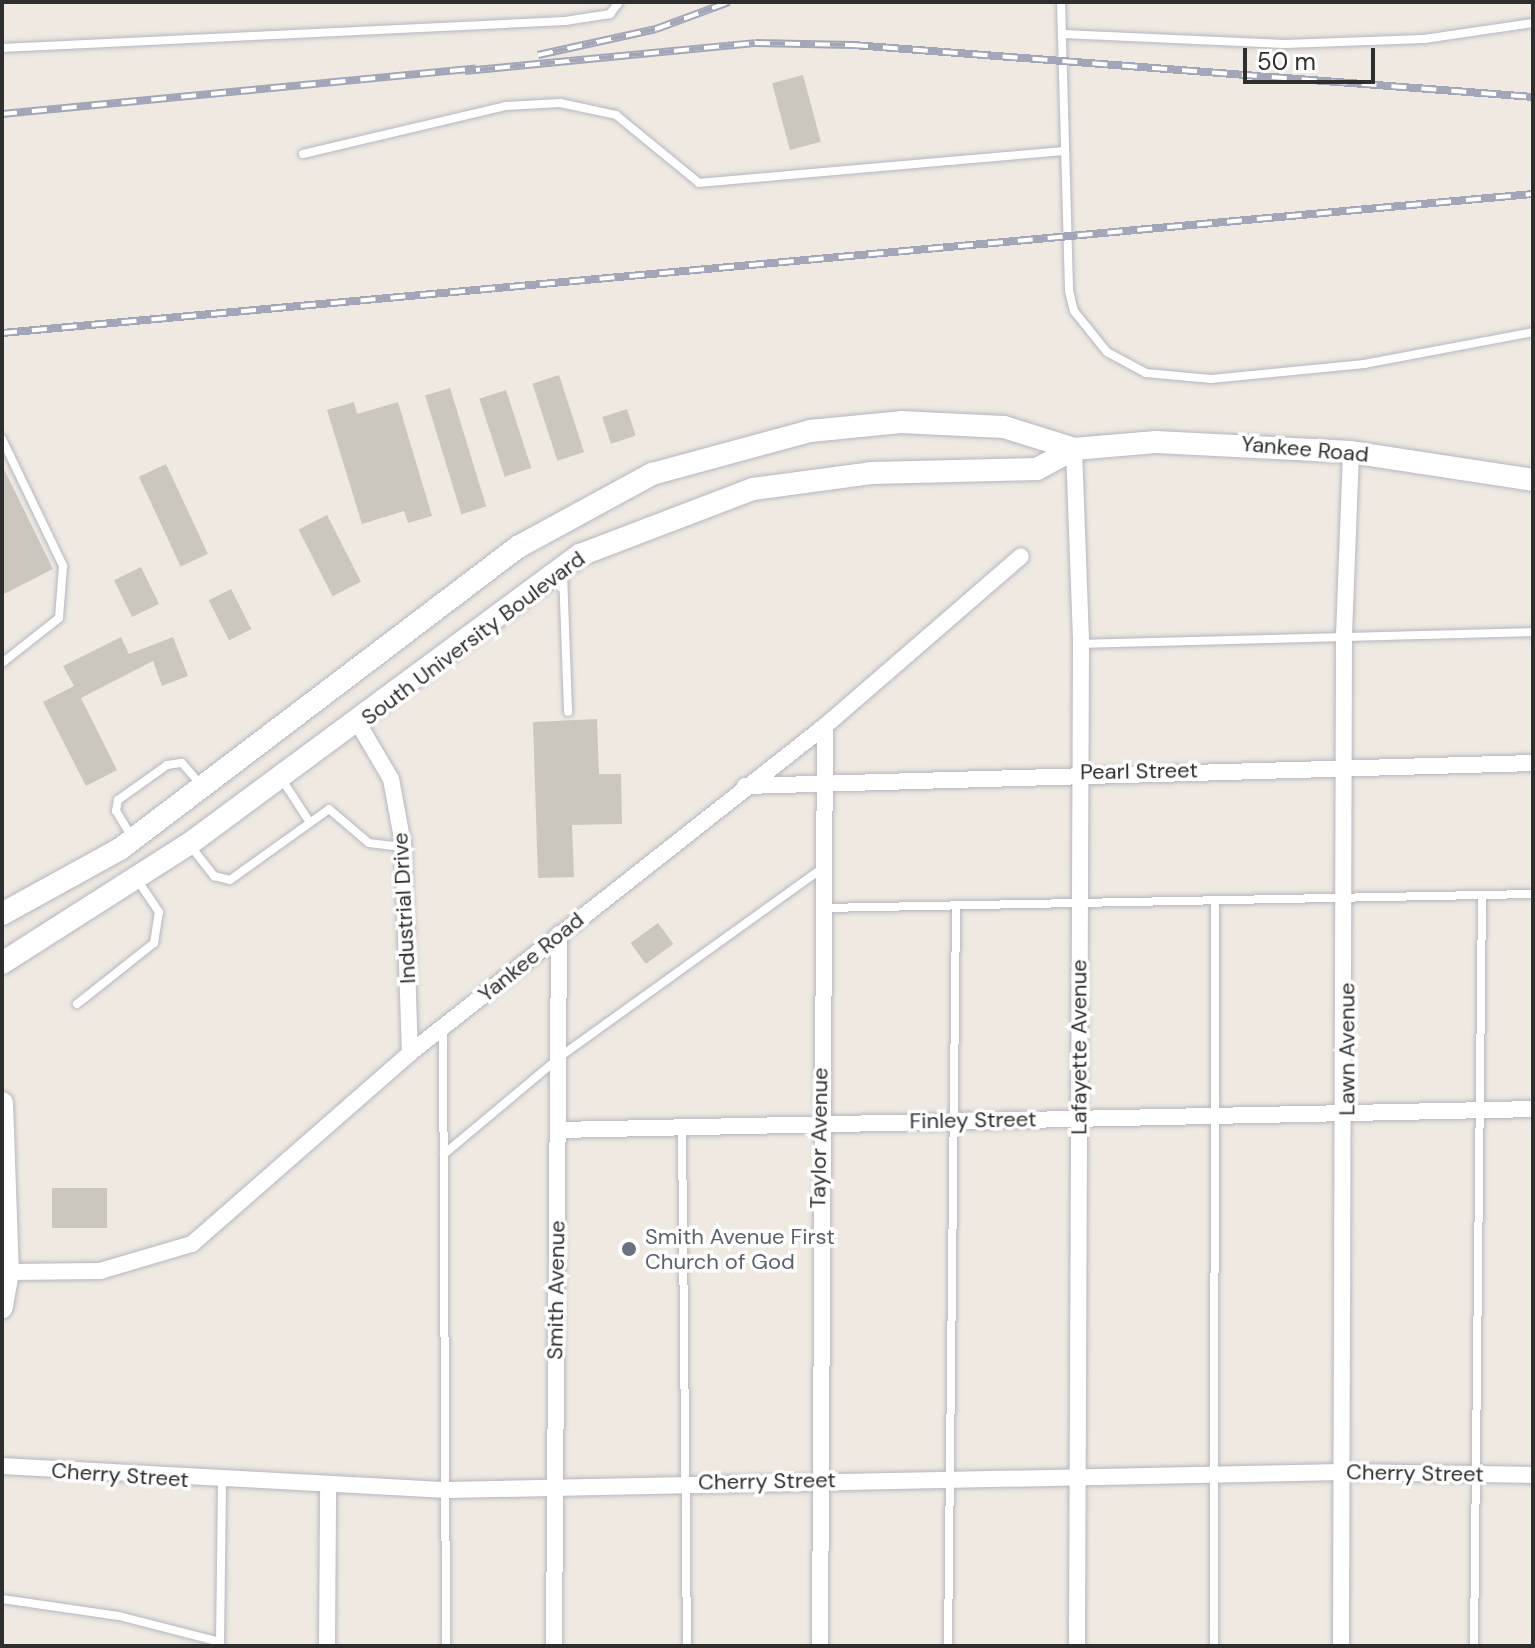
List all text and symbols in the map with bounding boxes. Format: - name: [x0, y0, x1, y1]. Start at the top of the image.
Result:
- scale bar: [1247, 32, 1379, 82]
- text: 50 m: [1257, 46, 1316, 77]
- street label: Yankee Road: [1240, 430, 1370, 468]
- street label: South University Boulevard: [356, 545, 590, 731]
- street label: Pearl Street: [1080, 757, 1198, 785]
- street label: Industrial Drive: [387, 832, 421, 984]
- street label: Yankee Road: [473, 906, 589, 1008]
- street label: Lafayette Avenue: [1066, 959, 1092, 1135]
- street label: Lawn Avenue: [1334, 982, 1360, 1116]
- street label: Taylor Avenue: [805, 1067, 833, 1209]
- street label: Finley Street: [909, 1106, 1037, 1134]
- street label: Smith Avenue: [542, 1220, 570, 1360]
- place label: Smith Avenue First Church of God: [645, 1223, 835, 1274]
- marker: Smith Avenue First Church of God: [620, 1240, 638, 1258]
- street label: Cherry Street: [50, 1457, 190, 1493]
- street label: Cherry Street: [1346, 1459, 1484, 1487]
- street label: Cherry Street: [698, 1467, 836, 1495]

